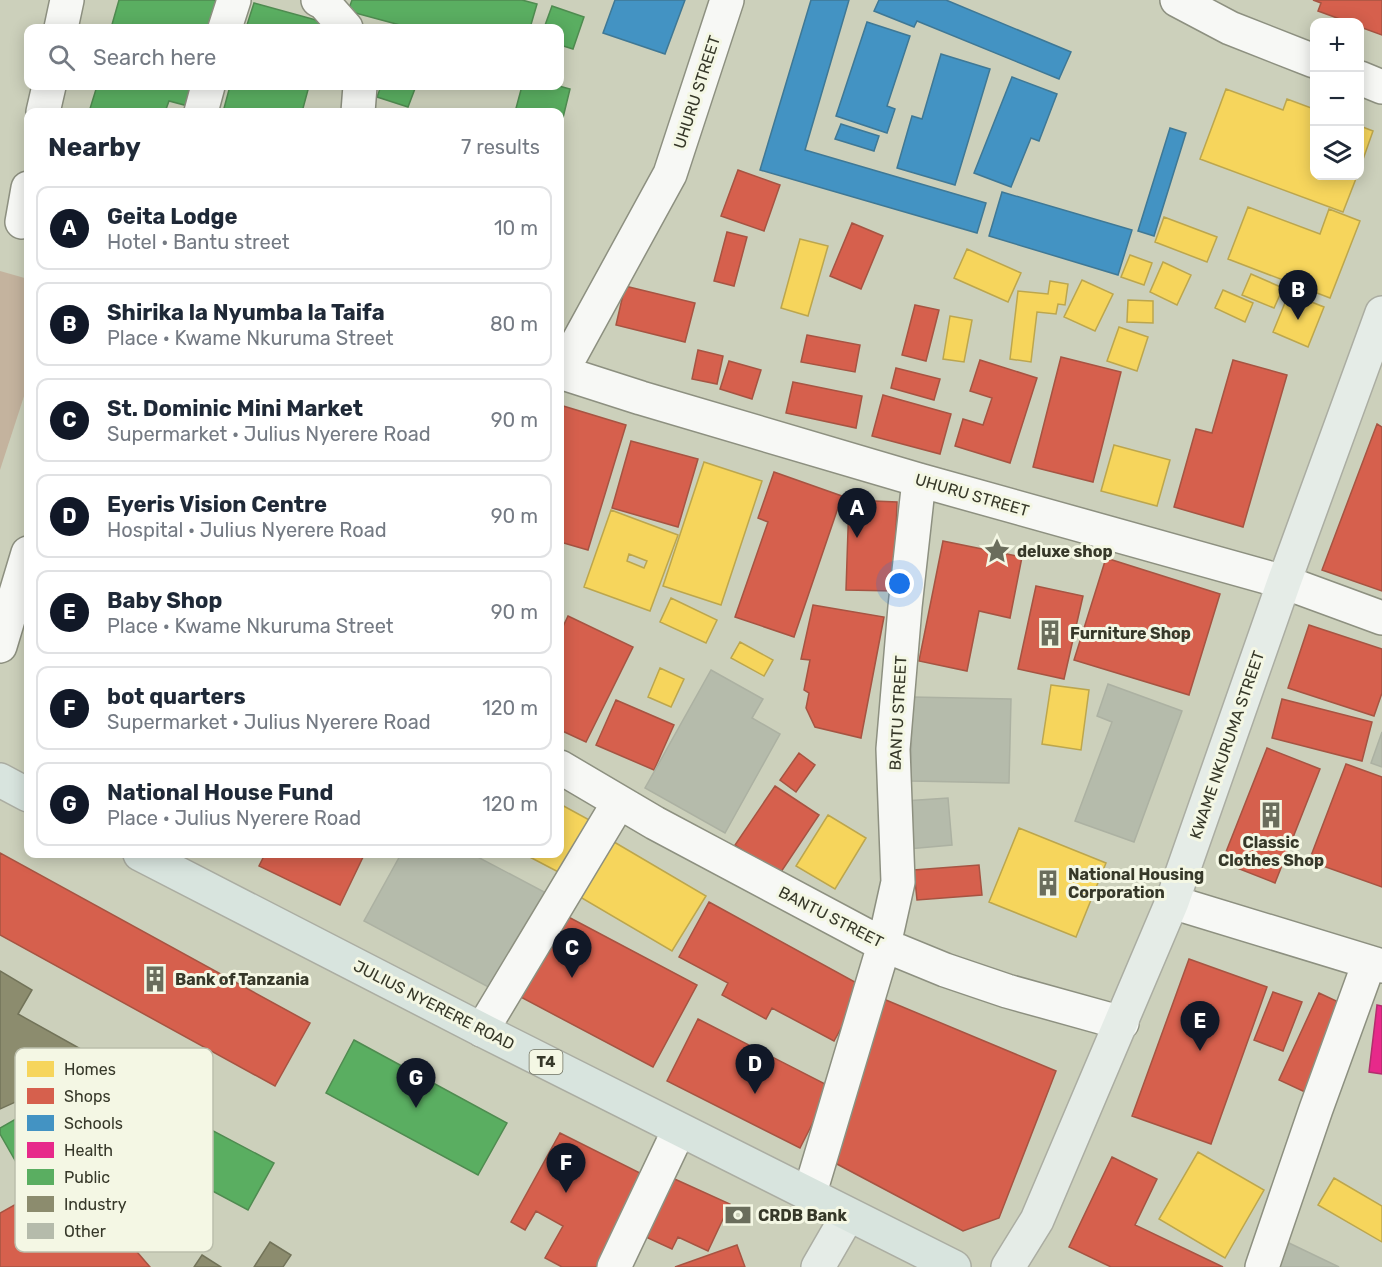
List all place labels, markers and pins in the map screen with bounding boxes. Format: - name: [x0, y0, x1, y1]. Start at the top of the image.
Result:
- pin: B: [1278, 270, 1318, 320]
- pin: A: [838, 488, 876, 538]
- place icon: deluxe shop: [982, 536, 1012, 566]
- place label: deluxe shop: [1017, 542, 1113, 561]
- building icon: Furniture Shop: [1035, 618, 1065, 648]
- place label: Furniture Shop: [1070, 624, 1191, 643]
- building icon: Classic Clothes Shop: [1256, 800, 1286, 830]
- place label: Classic Clothes Shop: [1218, 833, 1324, 870]
- place label: National Housing Corporation: [1068, 865, 1204, 902]
- building icon: National Housing Corporation: [1033, 868, 1063, 898]
- pin: C: [552, 928, 592, 978]
- building icon: Bank of Tanzania: [140, 964, 170, 994]
- place label: Bank of Tanzania: [175, 970, 309, 989]
- pin: E: [1180, 1002, 1220, 1051]
- pin: D: [736, 1044, 774, 1094]
- pin: G: [396, 1058, 436, 1108]
- pin: F: [546, 1144, 586, 1193]
- bank icon: CRDB Bank: [723, 1200, 753, 1230]
- place label: CRDB Bank: [758, 1206, 847, 1225]

